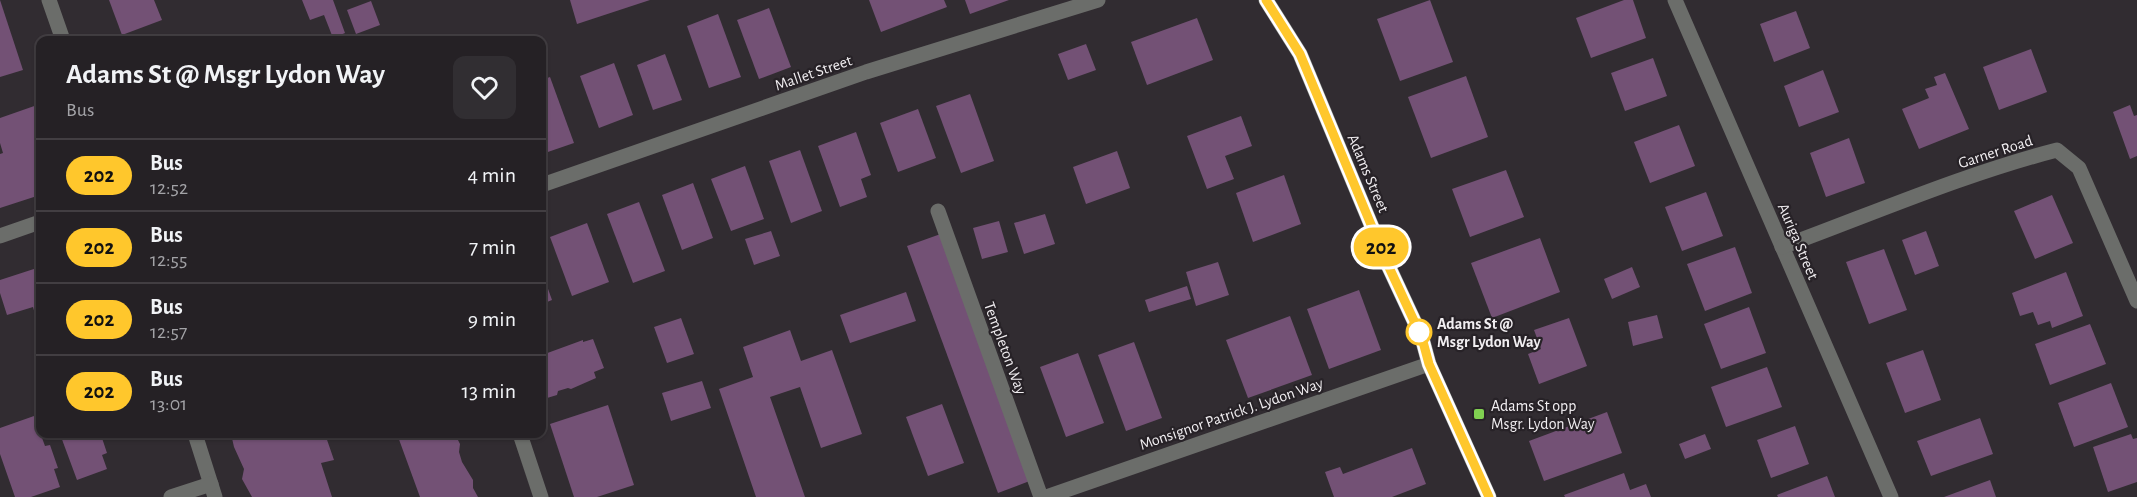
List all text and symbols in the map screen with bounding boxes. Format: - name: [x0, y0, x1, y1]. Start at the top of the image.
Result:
- street label: Mallet Street: [773, 52, 854, 94]
- button: heart: [453, 56, 516, 119]
- text: Adams St @ Msgr Lydon Way: [66, 61, 385, 89]
- text: Bus: [66, 100, 94, 120]
- street label: Adams Street: [1344, 132, 1392, 215]
- street label: Garner Road: [1956, 132, 2034, 171]
- text: Bus: [150, 152, 183, 174]
- text: 4 min: [468, 164, 516, 186]
- text: 202: [84, 165, 114, 186]
- text: 12:52: [150, 178, 188, 198]
- street label: Auriga Street: [1775, 201, 1821, 282]
- text: Bus: [150, 224, 183, 246]
- line badge: 202: [1346, 228, 1416, 266]
- text: 7 min: [469, 236, 516, 258]
- text: 202: [84, 237, 114, 258]
- text: 202: [1366, 237, 1396, 258]
- text: 12:55: [150, 250, 187, 270]
- text: Bus: [150, 296, 183, 318]
- street label: Templeton Way: [980, 300, 1029, 397]
- text: 9 min: [468, 308, 516, 330]
- text: 202: [84, 309, 114, 330]
- place label: Adams St @ Msgr Lydon Way: [1437, 316, 1542, 351]
- marker: Adams St @ Msgr Lydon Way: [1406, 319, 1432, 345]
- text: 12:57: [150, 322, 187, 342]
- text: Bus: [150, 368, 183, 390]
- street label: Monsignor Patrick J. Lydon Way: [1137, 375, 1326, 454]
- text: 13 min: [461, 380, 516, 402]
- text: 202: [84, 381, 114, 402]
- text: 13:01: [150, 394, 187, 414]
- place label: Adams St opp Msgr. Lydon Way: [1491, 398, 1595, 433]
- marker: Adams St opp Msgr. Lydon Way: [1472, 407, 1486, 421]

